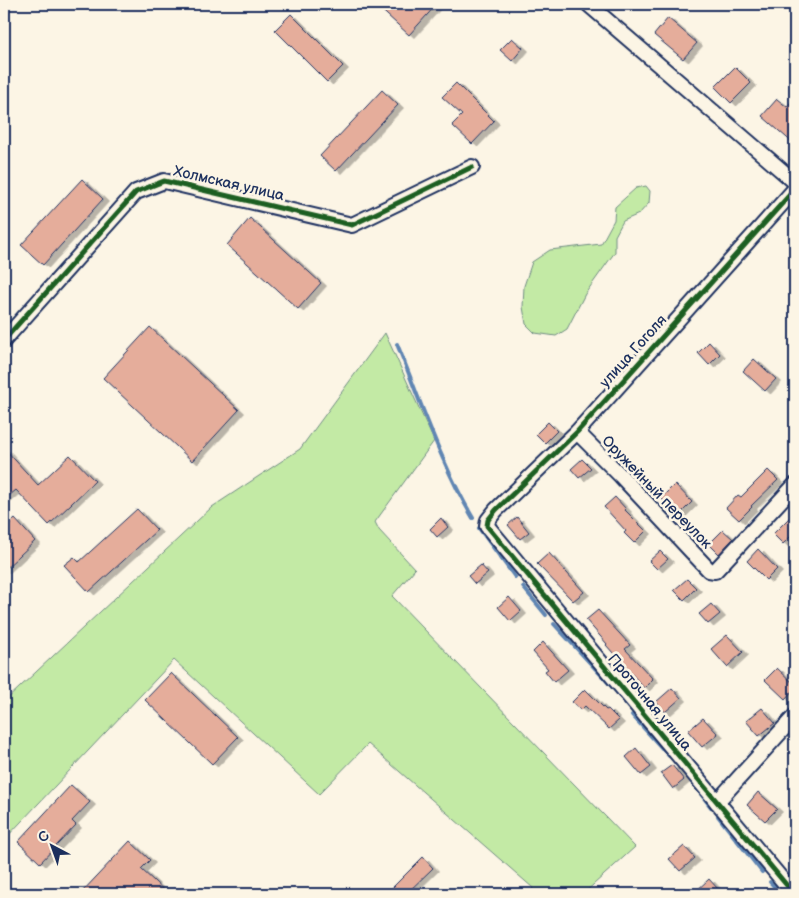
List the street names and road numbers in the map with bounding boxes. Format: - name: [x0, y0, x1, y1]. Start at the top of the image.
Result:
- street label: Холмская улица: [172, 162, 286, 205]
- street label: улица Гоголя: [596, 311, 671, 392]
- street label: Оружейный переулок: [598, 432, 716, 553]
- street label: Проточная улица: [604, 650, 696, 755]

